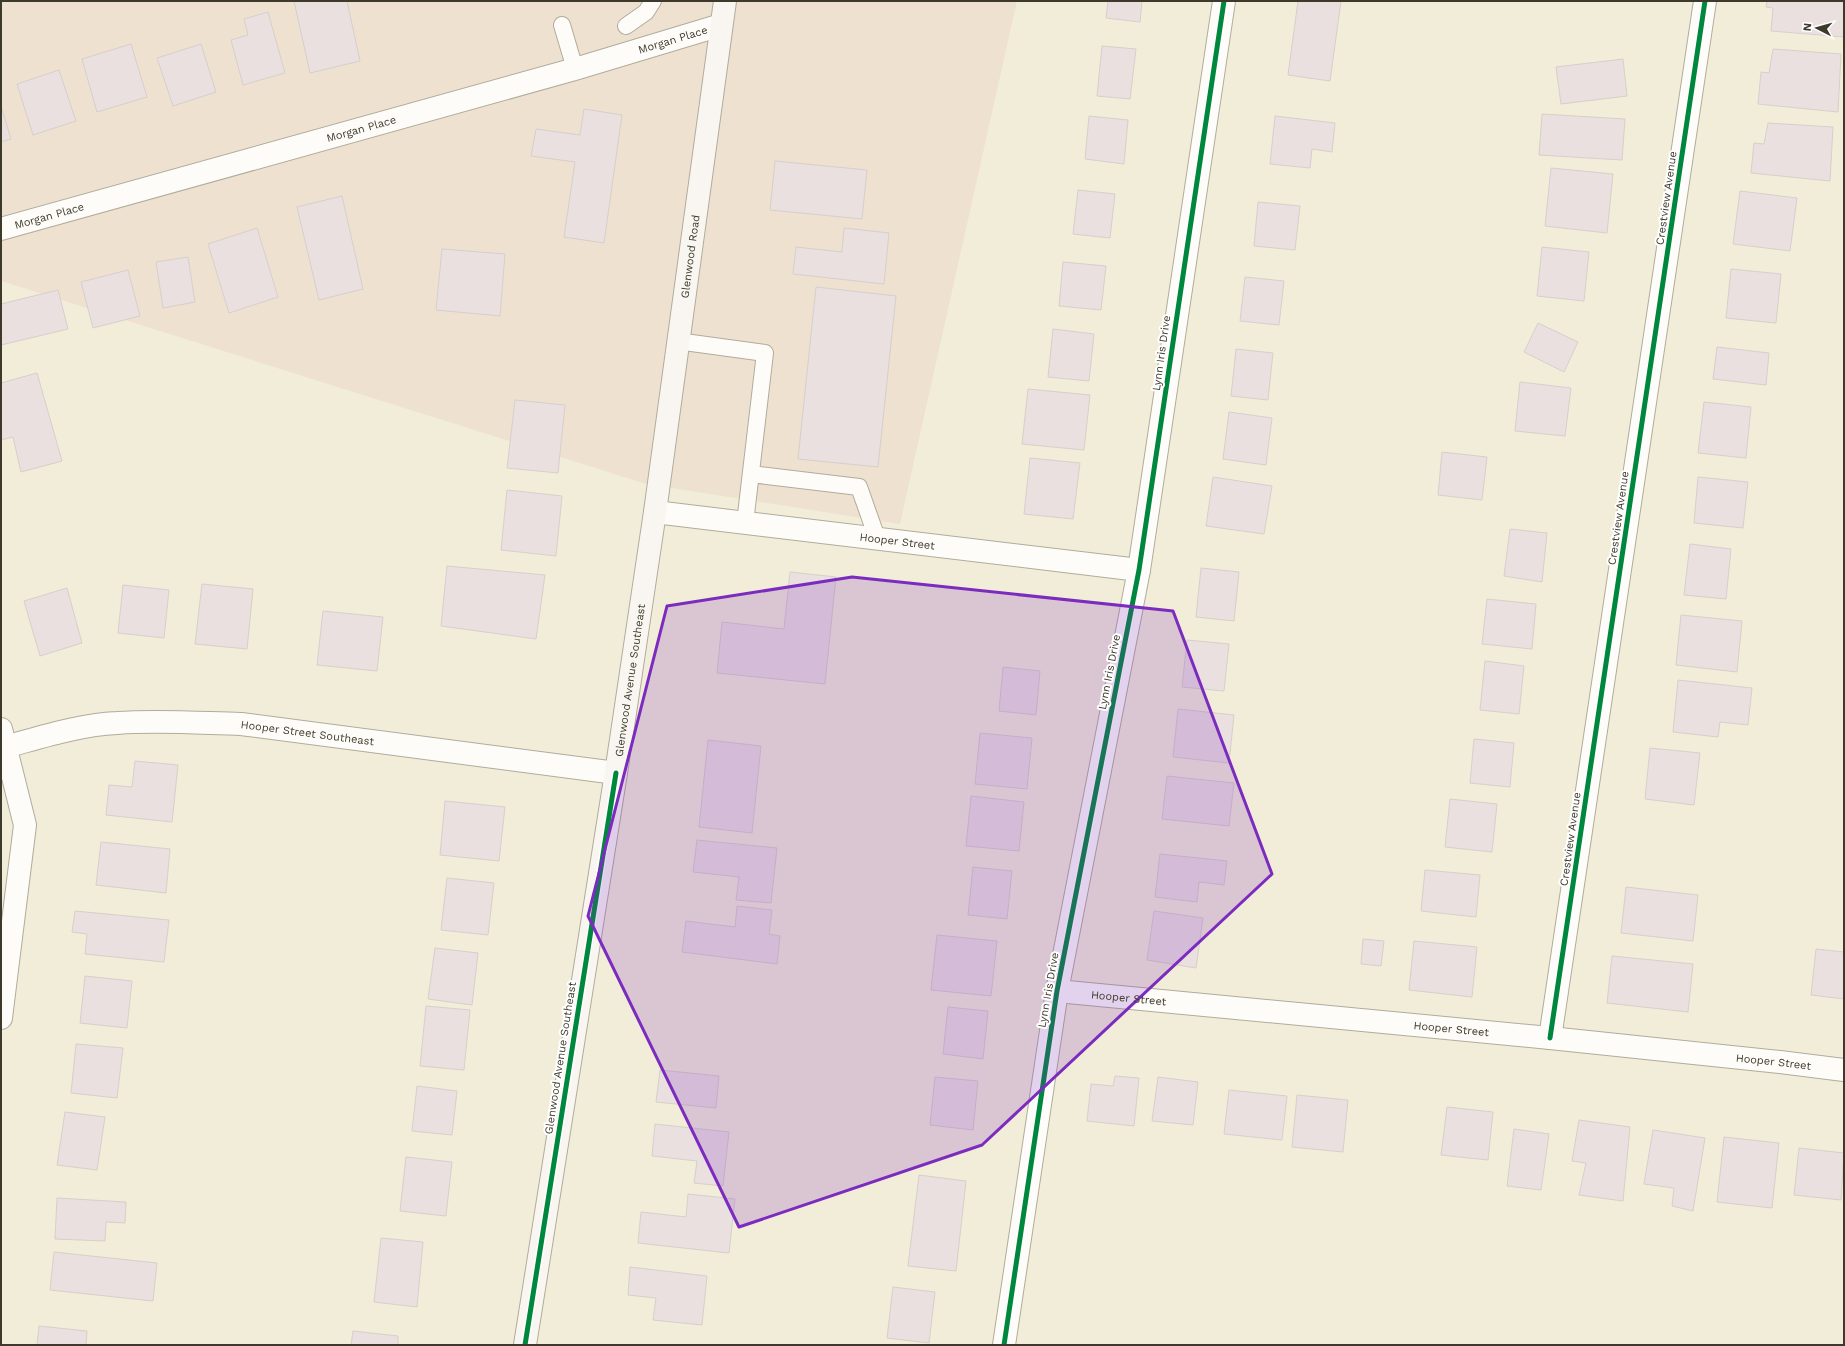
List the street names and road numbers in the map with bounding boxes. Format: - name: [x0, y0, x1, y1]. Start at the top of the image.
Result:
- street label: Morgan Place: [637, 23, 709, 57]
- street label: Morgan Place: [325, 113, 398, 145]
- street label: Crestview Avenue: [1653, 150, 1680, 246]
- street label: Morgan Place: [13, 200, 86, 232]
- street label: Glenwood Road: [678, 214, 703, 299]
- street label: Lynn Iris Drive: [1150, 314, 1173, 392]
- street label: Crestview Avenue: [1605, 470, 1632, 566]
- street label: Hooper Street: [859, 531, 936, 553]
- street label: Glenwood Avenue Southeast: [613, 603, 648, 758]
- street label: Lynn Iris Drive: [1096, 633, 1123, 711]
- street label: Hooper Street Southeast: [240, 718, 375, 748]
- street label: Crestview Avenue: [1557, 791, 1584, 887]
- street label: Lynn Iris Drive: [1035, 951, 1062, 1029]
- street label: Glenwood Avenue Southeast: [542, 980, 579, 1135]
- street label: Hooper Street: [1090, 988, 1167, 1008]
- street label: Hooper Street: [1413, 1019, 1490, 1039]
- street label: Hooper Street: [1735, 1051, 1812, 1073]

